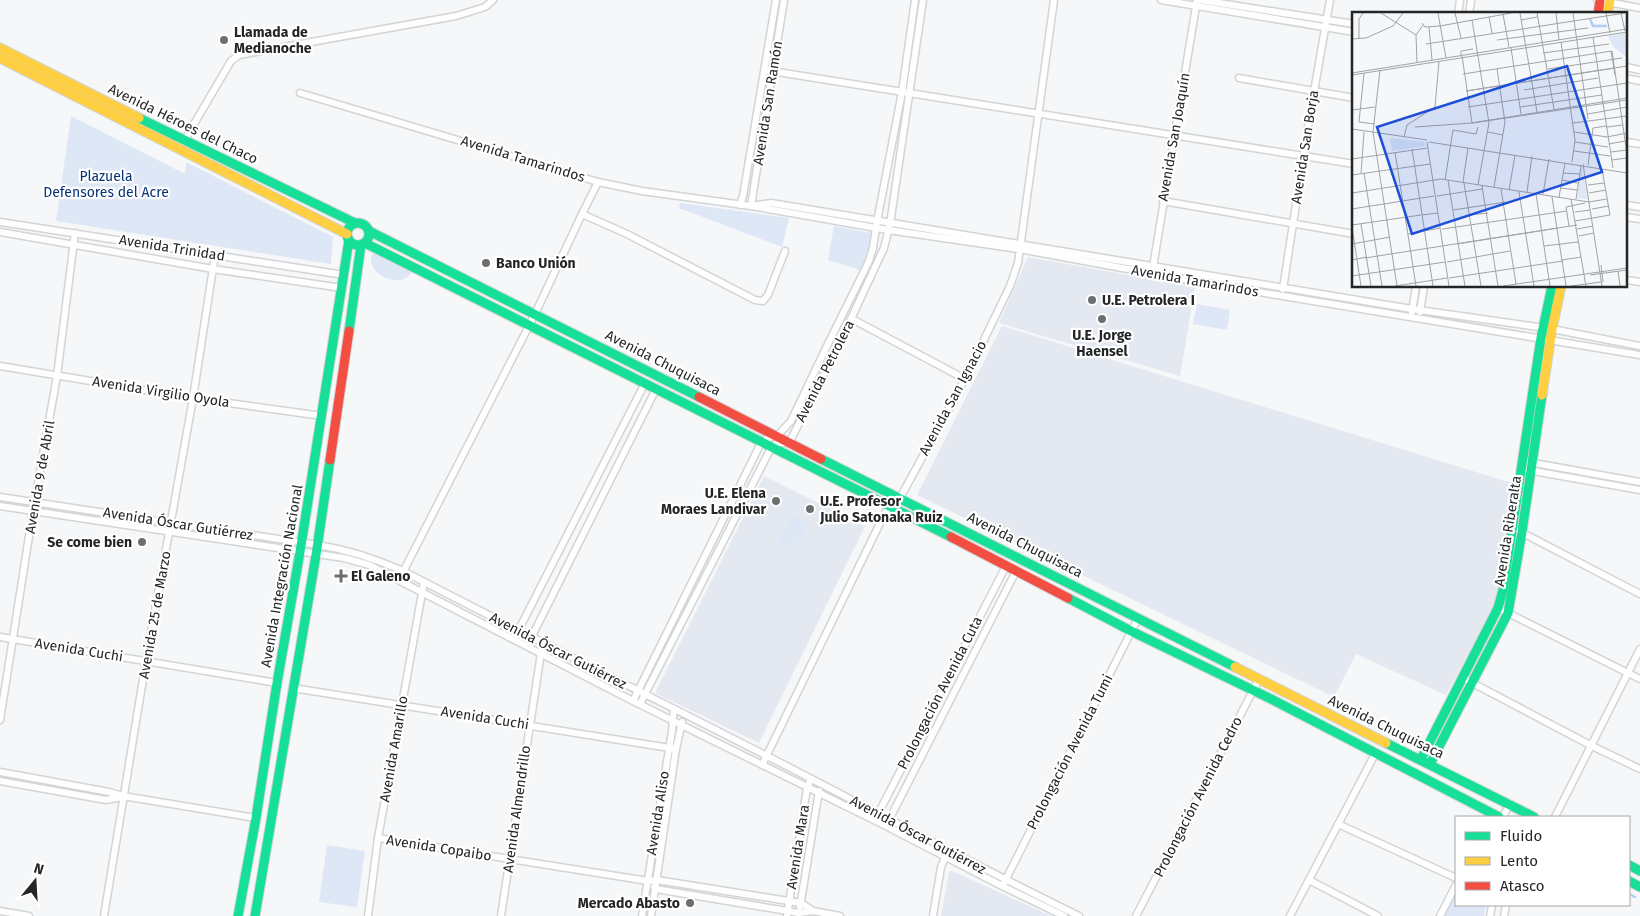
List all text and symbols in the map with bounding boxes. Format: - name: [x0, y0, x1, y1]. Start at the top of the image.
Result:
- inset map: [1352, 12, 1628, 288]
- place label: Llamada de Medianoche: [234, 24, 312, 57]
- marker: Llamada de Medianoche: [218, 34, 230, 46]
- street label: Avenida San Ramón: [750, 40, 786, 166]
- street label: Avenida San Joaquín: [1154, 71, 1194, 203]
- street label: Avenida Héroes del Chaco: [105, 80, 261, 168]
- street label: Avenida San Borja: [1288, 89, 1322, 205]
- street label: Avenida Tamarindos: [459, 132, 587, 186]
- park label: Plazuela Defensores del Acre: [43, 168, 169, 201]
- street label: Avenida Trinidad: [118, 231, 226, 265]
- place label: Banco Unión: [496, 255, 576, 272]
- marker: Banco Unión: [480, 257, 492, 269]
- street label: Avenida Tamarindos: [1130, 261, 1260, 301]
- place label: U.E. Petrolera I: [1102, 292, 1195, 309]
- marker: U.E. Petrolera I: [1086, 294, 1098, 306]
- marker: U.E. Jorge Haensel: [1096, 313, 1108, 325]
- street label: Avenida Petrolera: [792, 317, 858, 425]
- street label: Avenida Chuquisaca: [603, 327, 723, 399]
- place label: U.E. Jorge Haensel: [1072, 327, 1132, 360]
- street label: Avenida San Ignacio: [916, 338, 990, 458]
- street label: Avenida Virgilio Oyola: [91, 373, 231, 411]
- street label: Avenida 9 de Abril: [22, 419, 58, 535]
- street label: Avenida Riberalta: [1491, 474, 1525, 588]
- street label: Avenida Integración Nacional: [258, 483, 306, 669]
- place label: U.E. Elena Moraes Landivar: [661, 485, 766, 518]
- place label: U.E. Profesor Julio Satonaka Ruiz: [819, 493, 943, 526]
- marker: U.E. Elena Moraes Landivar: [770, 495, 782, 507]
- street label: Avenida Óscar Gutiérrez: [102, 503, 254, 544]
- marker: U.E. Profesor Julio Satonaka Ruiz: [804, 503, 816, 515]
- street label: Avenida Chuquisaca: [965, 509, 1085, 581]
- place label: Se come bien: [47, 534, 132, 551]
- marker: Se come bien: [136, 536, 148, 548]
- street label: Avenida 25 de Marzo: [135, 550, 175, 680]
- place label: El Galeno: [351, 568, 410, 585]
- marker: El Galeno: [335, 570, 347, 582]
- street label: Avenida Óscar Gutiérrez: [487, 608, 630, 693]
- street label: Prolongación Avenida Cuta: [894, 614, 986, 772]
- street label: Avenida Cuchi: [34, 635, 124, 665]
- street label: Prolongación Avenida Tumi: [1023, 672, 1117, 832]
- street label: Avenida Chuquisaca: [1325, 692, 1447, 762]
- street label: Avenida Amarillo: [376, 695, 412, 803]
- street label: Avenida Cuchi: [440, 703, 530, 733]
- street label: Prolongación Avenida Cedro: [1150, 714, 1246, 880]
- street label: Avenida Almendrillo: [500, 744, 534, 874]
- street label: Avenida Aliso: [643, 770, 673, 856]
- street label: Avenida Óscar Gutiérrez: [847, 791, 989, 878]
- street label: Avenida Mara: [783, 804, 813, 890]
- legend: [1455, 816, 1630, 906]
- text: Fluido: [1500, 827, 1542, 845]
- street label: Avenida Copaibo: [385, 831, 493, 865]
- text: Lento: [1500, 852, 1538, 870]
- north arrow: [10, 856, 60, 906]
- text: N: [32, 860, 46, 879]
- text: Atasco: [1500, 877, 1545, 895]
- place label: Mercado Abasto: [578, 895, 680, 912]
- marker: Mercado Abasto: [684, 897, 696, 909]

